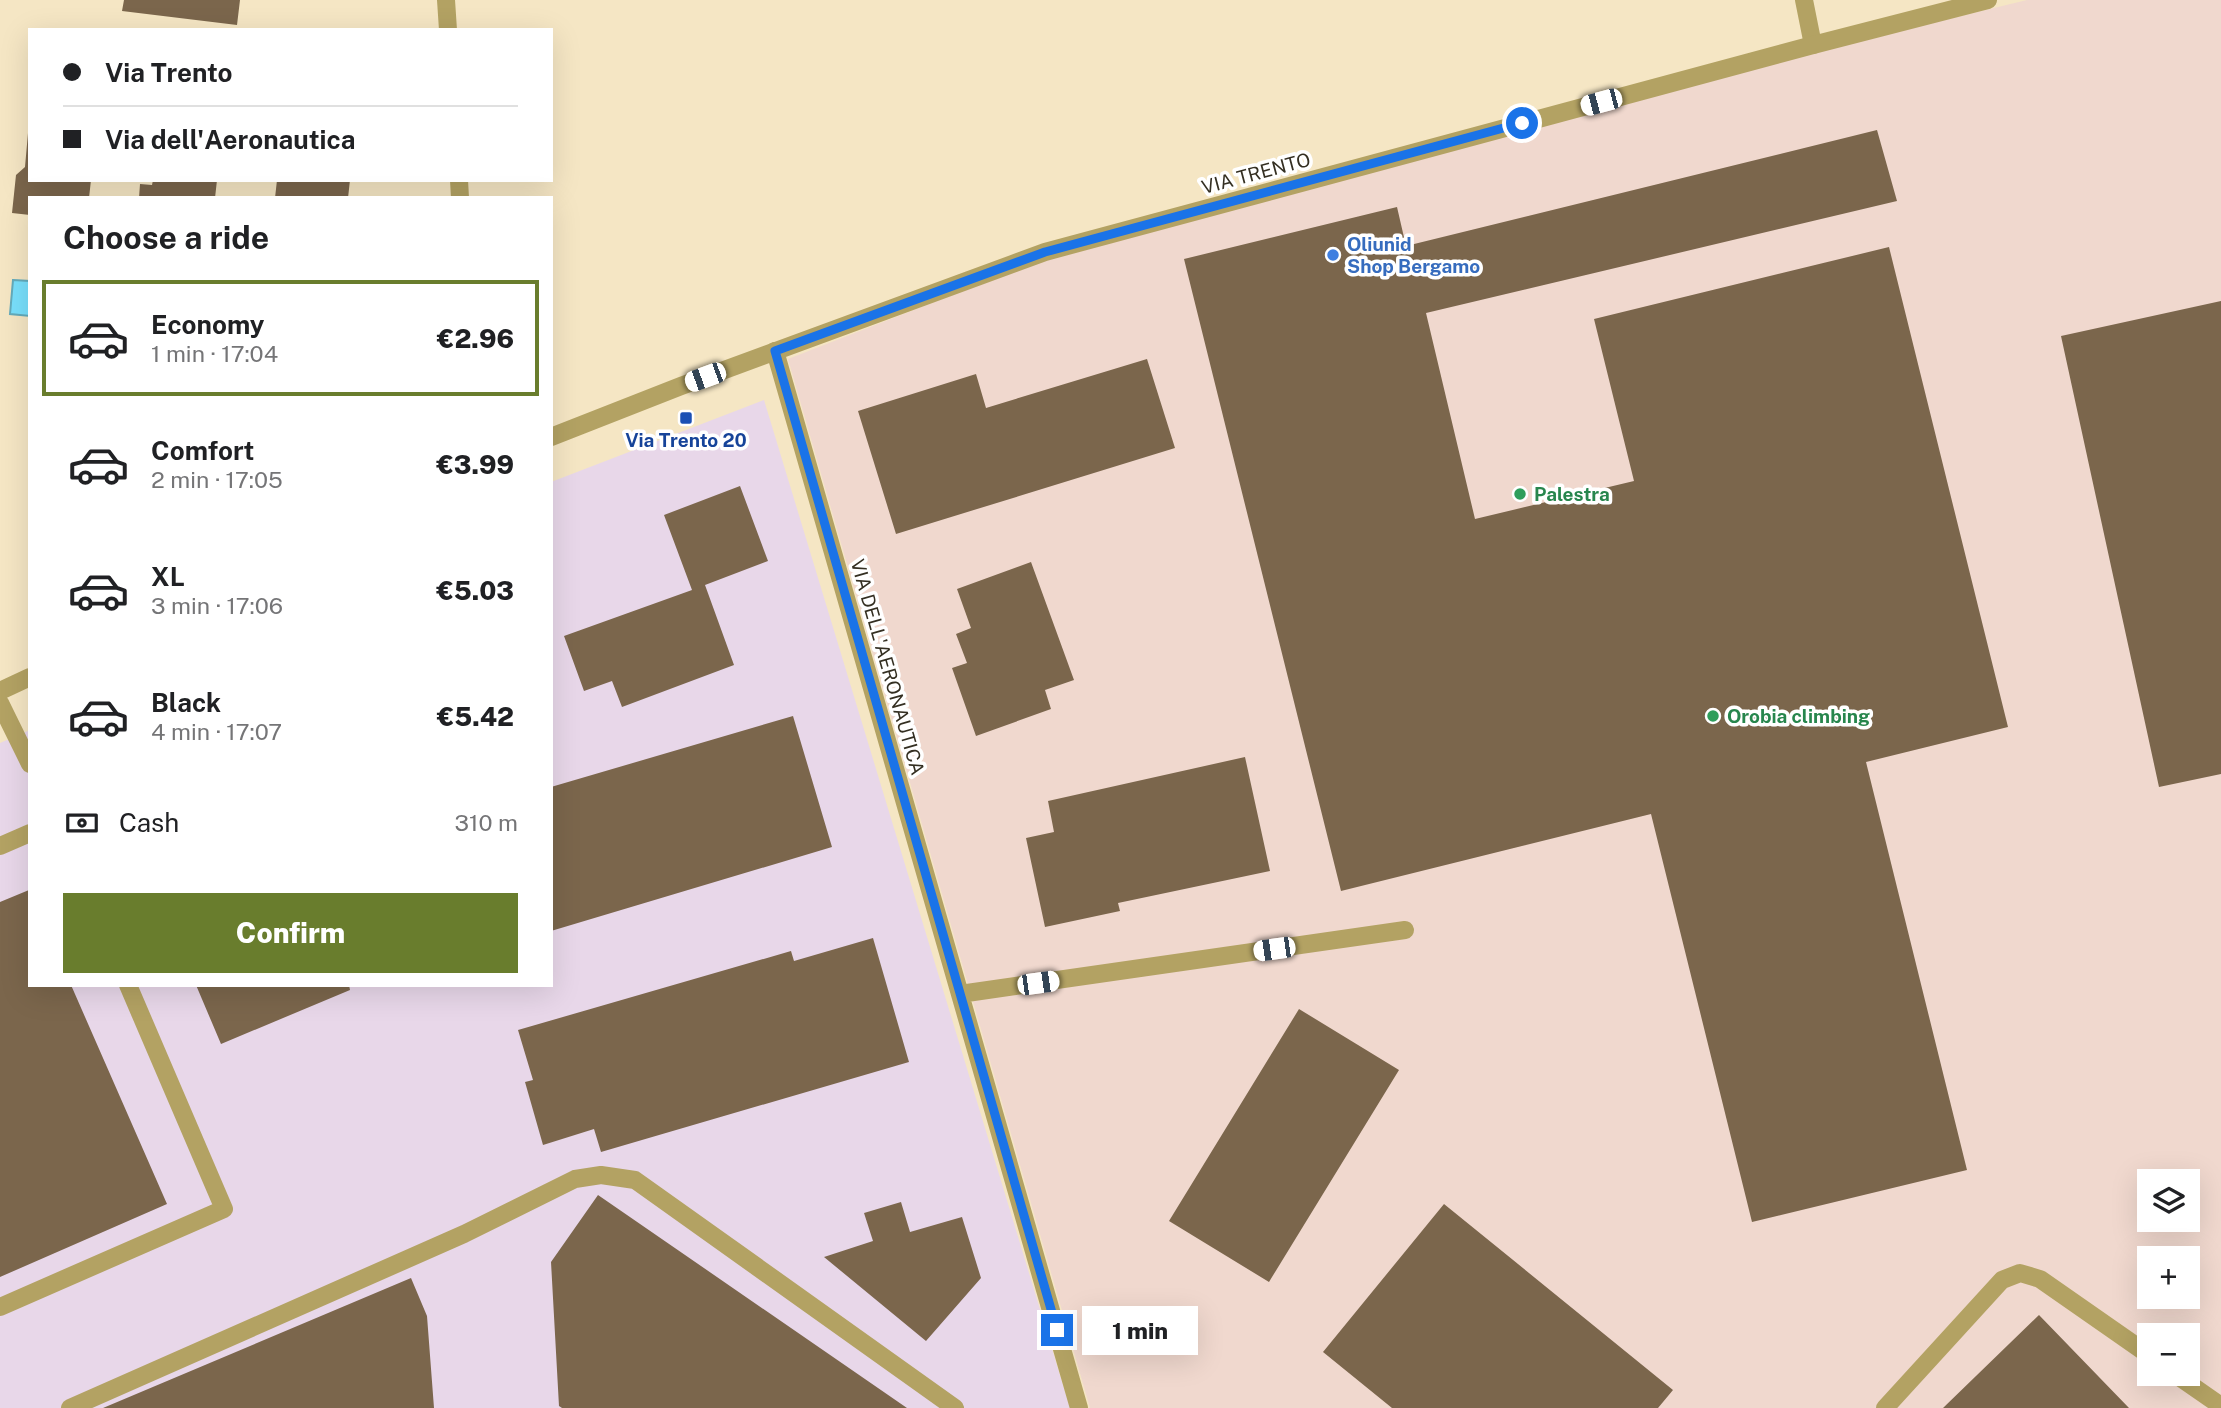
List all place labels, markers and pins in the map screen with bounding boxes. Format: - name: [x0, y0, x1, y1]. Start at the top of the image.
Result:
- place label: Oliunid Shop Bergamo: [1347, 233, 1480, 277]
- marker: Oliunid Shop Bergamo: [1325, 247, 1341, 263]
- marker: Via Trento 20: [678, 410, 694, 426]
- place label: Via Trento 20: [625, 429, 747, 451]
- place label: Palestra: [1534, 483, 1610, 505]
- marker: Palestra: [1512, 486, 1528, 502]
- place label: Orobia climbing: [1727, 705, 1870, 727]
- marker: Orobia climbing: [1705, 708, 1721, 724]

